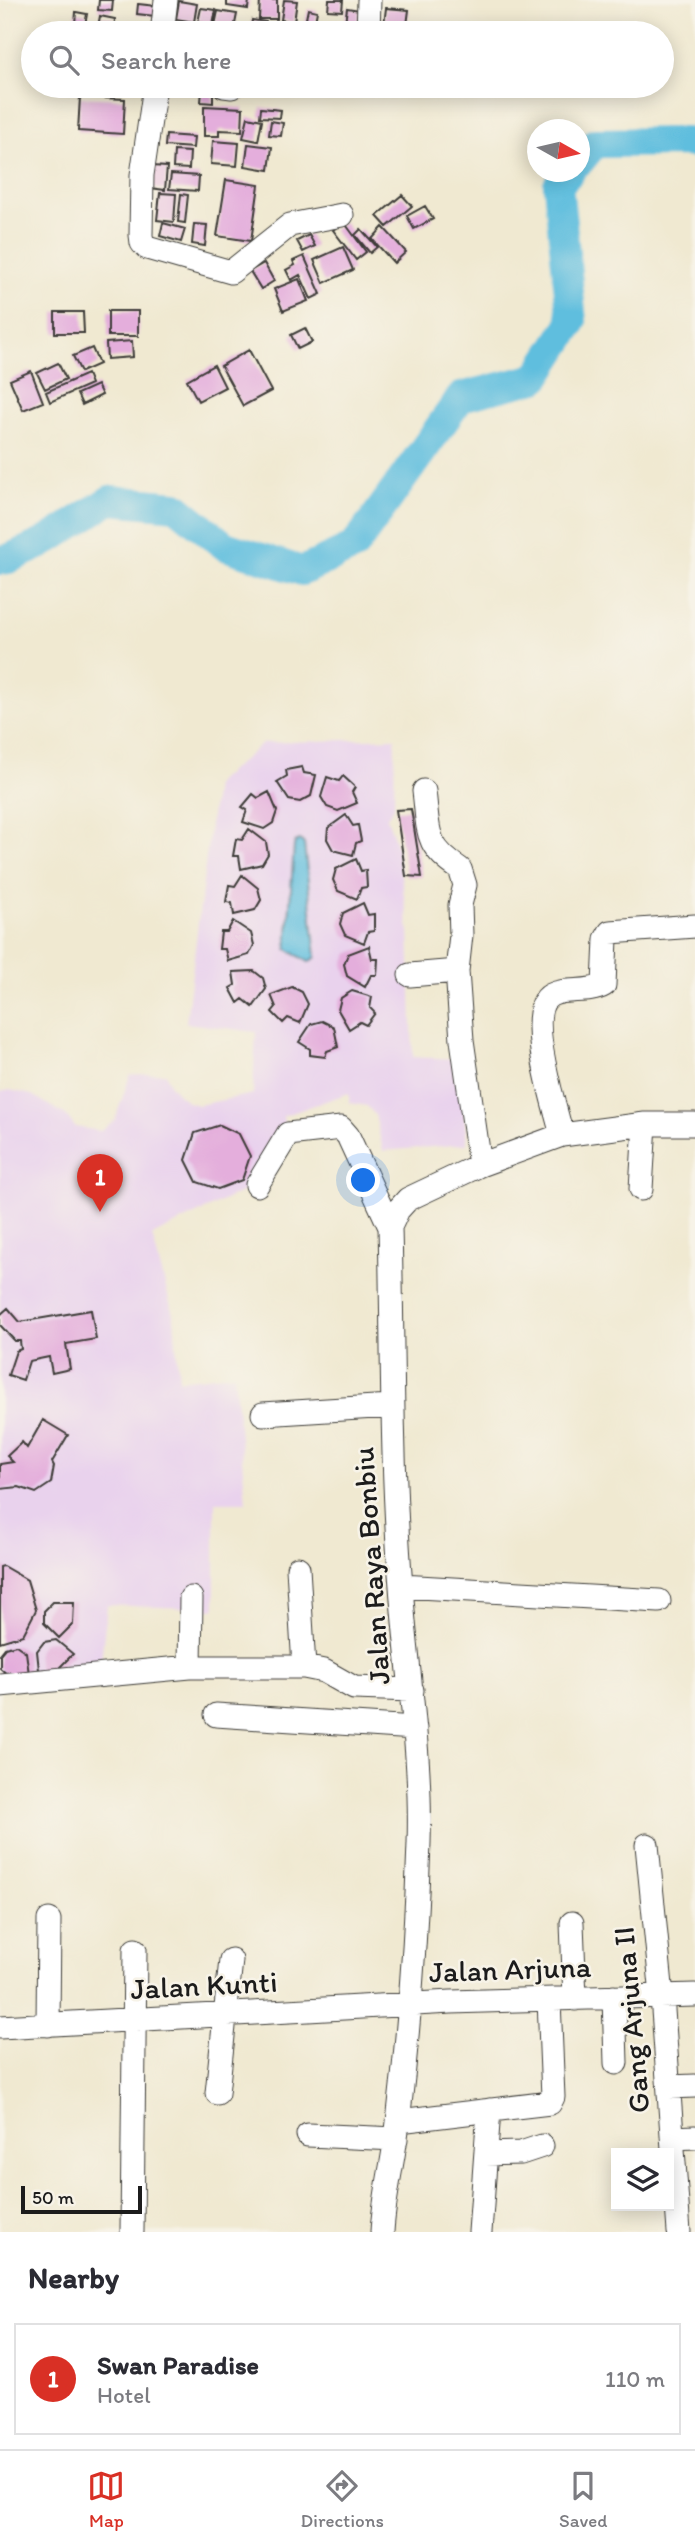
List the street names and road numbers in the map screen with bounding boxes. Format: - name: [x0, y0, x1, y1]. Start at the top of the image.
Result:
- street label: Jalan Raya Bonbiu: [344, 1446, 398, 1686]
- street label: Gang Arjuna II: [604, 1925, 658, 2115]
- street label: Jalan Arjuna: [428, 1948, 592, 1990]
- street label: Jalan Kunti: [130, 1963, 278, 2007]

